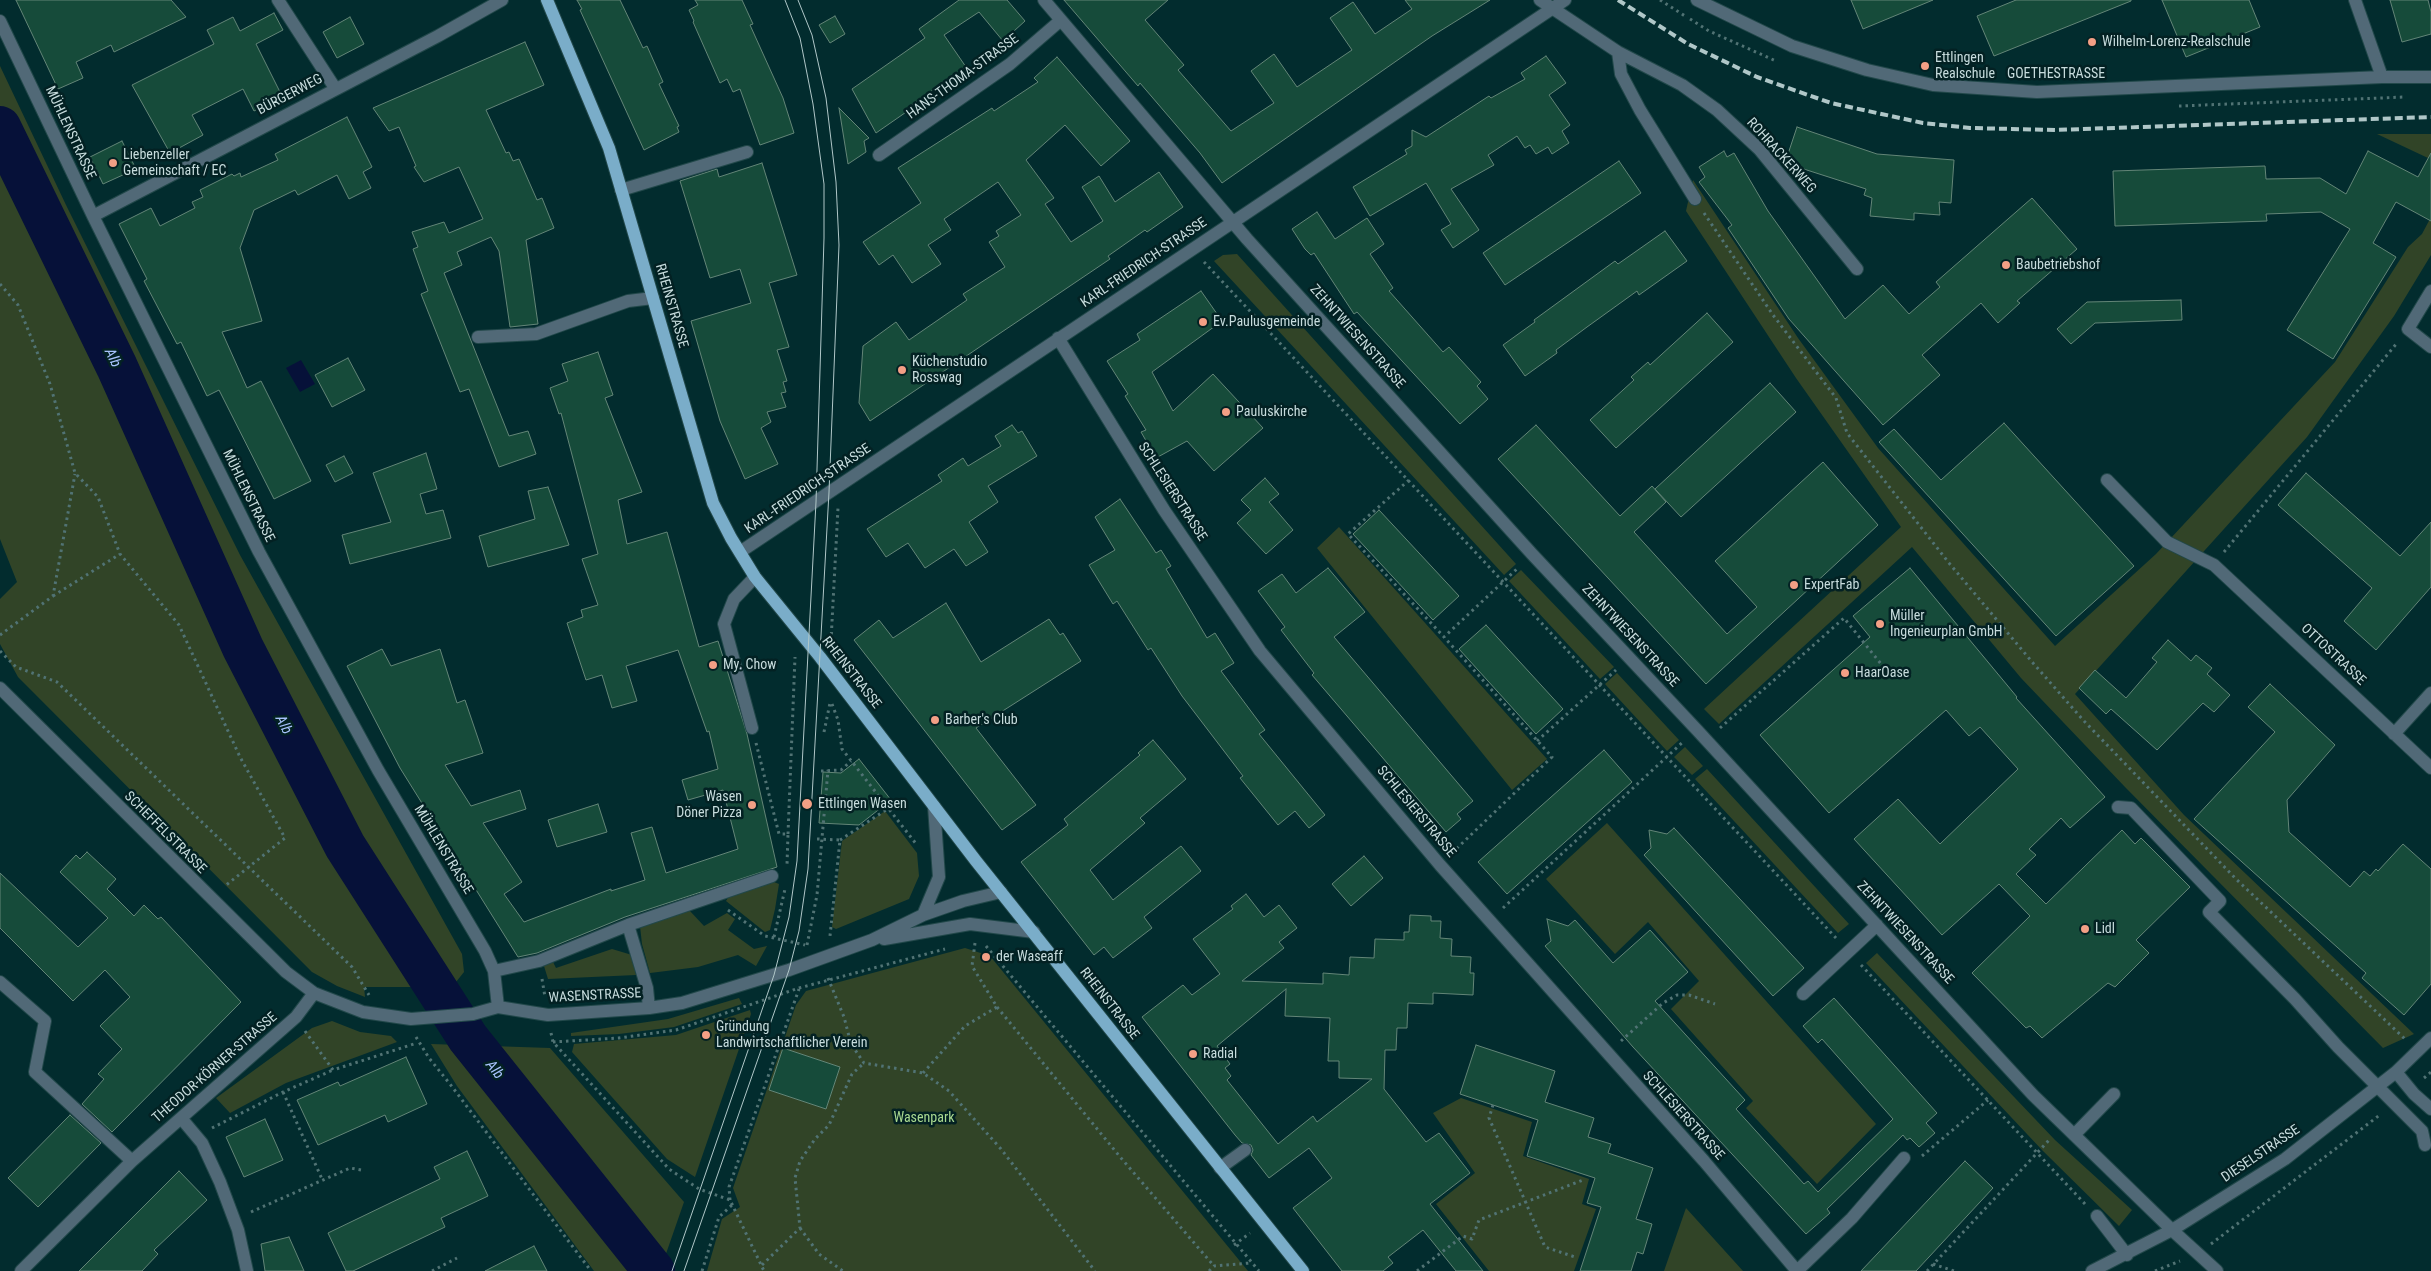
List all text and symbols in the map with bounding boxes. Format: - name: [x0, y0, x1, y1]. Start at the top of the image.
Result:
- street label: HANS-THOMA-STRASSE: [904, 31, 1022, 123]
- place label: Wilhelm-Lorenz-Realschule: [2102, 34, 2250, 50]
- marker: Wilhelm-Lorenz-Realschule: [2086, 36, 2098, 48]
- place label: Ettlingen Realschule: [1935, 50, 1995, 82]
- marker: Ettlingen Realschule: [1919, 60, 1931, 72]
- street label: GOETHESTRASSE: [2007, 66, 2105, 82]
- street label: BÜRGERWEG: [254, 71, 326, 119]
- street label: MÜHLENSTRASSE: [41, 84, 99, 182]
- street label: ROHRACKERWEG: [1743, 115, 1819, 197]
- place label: Liebenzeller Gemeinschaft / EC: [123, 147, 226, 180]
- marker: Liebenzeller Gemeinschaft / EC: [107, 157, 119, 169]
- street label: KARL-FRIEDRICH-STRASSE: [1078, 215, 1210, 311]
- place label: Baubetriebshof: [2016, 257, 2100, 273]
- marker: Baubetriebshof: [2000, 259, 2012, 271]
- street label: RHEINSTRASSE: [651, 262, 691, 350]
- street label: ZEHNTWIESENSTRASSE: [1306, 281, 1408, 393]
- place label: Ev.Paulusgemeinde: [1213, 314, 1320, 330]
- marker: Ev.Paulusgemeinde: [1197, 316, 1209, 328]
- water label: Alb: [100, 346, 124, 370]
- place label: Küchenstudio Rosswag: [912, 354, 987, 387]
- marker: Küchenstudio Rosswag: [896, 364, 908, 376]
- place label: Pauluskirche: [1236, 404, 1307, 420]
- marker: Pauluskirche: [1220, 406, 1232, 418]
- street label: SCHLESIERSTRASSE: [1134, 440, 1210, 544]
- street label: KARL-FRIEDRICH-STRASSE: [742, 441, 874, 537]
- street label: MÜHLENSTRASSE: [218, 447, 278, 545]
- place label: ExpertFab: [1804, 577, 1859, 593]
- marker: ExpertFab: [1788, 579, 1800, 591]
- street label: ZEHNTWIESENSTRASSE: [1578, 581, 1682, 691]
- place label: Müller Ingenieurplan GmbH: [1890, 608, 2003, 640]
- marker: Müller Ingenieurplan GmbH: [1874, 618, 1886, 630]
- street label: OTTOSTRASSE: [2297, 621, 2369, 689]
- street label: RHEINSTRASSE: [818, 634, 884, 712]
- place label: My. Chow: [723, 657, 776, 673]
- marker: My. Chow: [707, 659, 719, 671]
- place label: HaarOase: [1855, 665, 1909, 681]
- marker: HaarOase: [1839, 667, 1851, 679]
- water label: Alb: [271, 712, 295, 738]
- place label: Barber's Club: [945, 712, 1018, 728]
- marker: Barber's Club: [929, 714, 941, 726]
- street label: SCHLESIERSTRASSE: [1373, 763, 1459, 861]
- street label: SCHEFFELSTRASSE: [120, 788, 210, 878]
- place label: Wasen Döner Pizza: [676, 789, 742, 822]
- place label: Ettlingen Wasen: [818, 796, 907, 812]
- marker: Ettlingen Wasen: [800, 797, 814, 811]
- marker: Wasen Döner Pizza: [746, 799, 758, 811]
- street label: MÜHLENSTRASSE: [410, 802, 476, 898]
- street label: ZEHNTWIESENSTRASSE: [1853, 878, 1957, 988]
- place label: Lidl: [2095, 921, 2115, 937]
- marker: Lidl: [2079, 923, 2091, 935]
- place label: der Waseaff: [996, 949, 1063, 965]
- marker: der Waseaff: [980, 951, 992, 963]
- street label: RHEINSTRASSE: [1076, 965, 1142, 1043]
- street label: WASENSTRASSE: [548, 985, 642, 1007]
- street label: THEODOR-KÖRNER-STRASSE: [149, 1009, 281, 1127]
- place label: Gründung Landwirtschaftlicher Verein: [716, 1019, 868, 1052]
- marker: Gründung Landwirtschaftlicher Verein: [700, 1029, 712, 1041]
- place label: Radial: [1203, 1046, 1237, 1062]
- marker: Radial: [1187, 1048, 1199, 1060]
- water label: Alb: [481, 1057, 507, 1083]
- street label: SCHLESIERSTRASSE: [1639, 1068, 1727, 1164]
- park label: Wasenpark: [893, 1110, 955, 1126]
- street label: DIESELSTRASSE: [2219, 1122, 2303, 1186]

